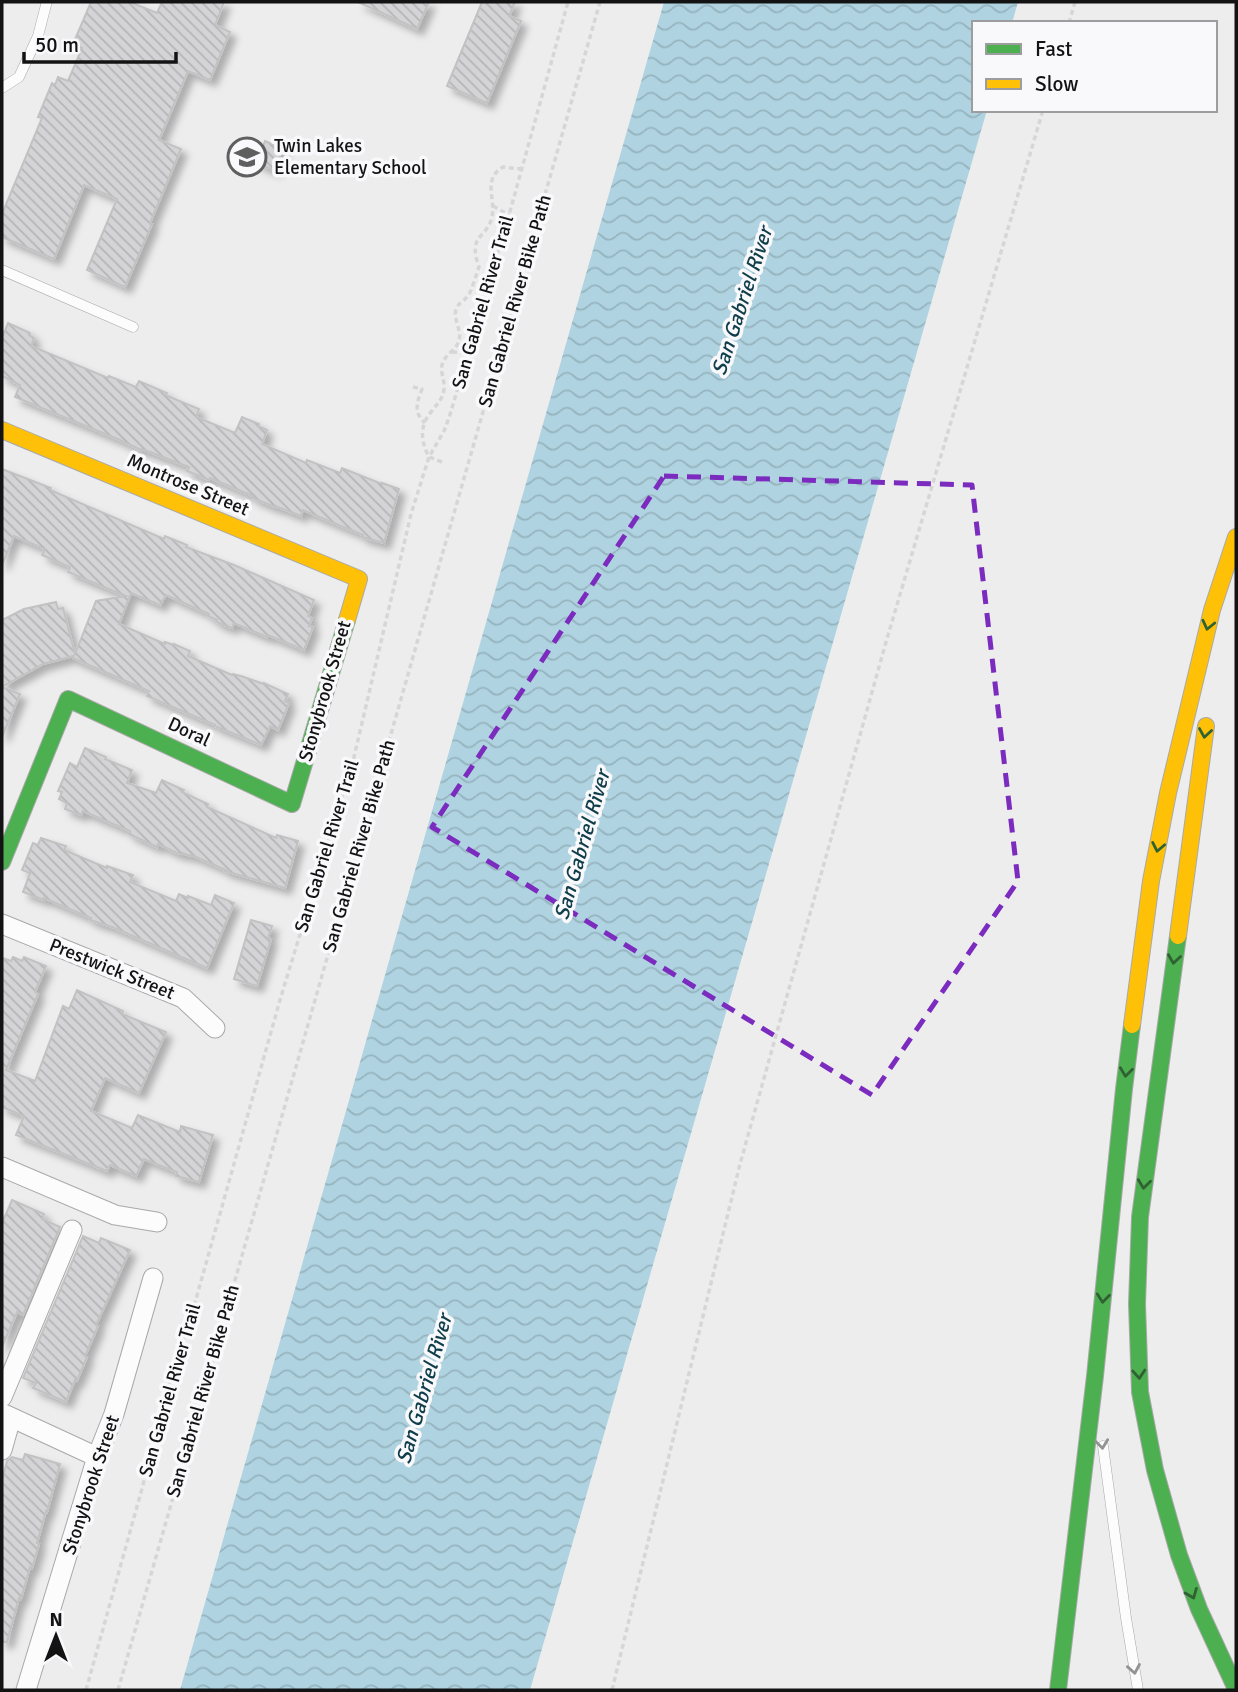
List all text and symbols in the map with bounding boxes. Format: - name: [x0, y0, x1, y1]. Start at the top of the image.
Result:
- scale bar: [24, 21, 177, 65]
- legend: [972, 21, 1217, 112]
- text: 50 m: [35, 32, 79, 58]
- text: Fast: [1035, 36, 1072, 62]
- text: Slow: [1035, 71, 1079, 97]
- place label: Twin Lakes Elementary School: [274, 134, 427, 180]
- school or university icon: Twin Lakes Elementary School: [226, 136, 268, 178]
- street label: San Gabriel River Bike Path: [473, 192, 557, 410]
- street label: San Gabriel River Trail: [447, 212, 519, 392]
- water label: San Gabriel River: [706, 221, 779, 378]
- street label: Montrose Street: [123, 449, 253, 522]
- street label: Stonybrook Street: [293, 617, 357, 764]
- one-way arrow: [1202, 619, 1216, 631]
- street label: Doral: [164, 712, 214, 752]
- one-way arrow: [1198, 727, 1213, 739]
- street label: San Gabriel River Bike Path: [317, 737, 401, 955]
- street label: San Gabriel River Trail: [289, 757, 365, 935]
- water label: San Gabriel River: [548, 764, 617, 923]
- one-way arrow: [1151, 841, 1166, 853]
- street label: Prestwick Street: [46, 933, 178, 1005]
- one-way arrow: [1167, 953, 1182, 965]
- one-way arrow: [1119, 1066, 1134, 1078]
- one-way arrow: [1137, 1178, 1152, 1190]
- street label: San Gabriel River Bike Path: [161, 1282, 245, 1500]
- one-way arrow: [1095, 1293, 1110, 1304]
- street label: San Gabriel River Trail: [134, 1300, 206, 1480]
- water label: San Gabriel River: [390, 1308, 459, 1467]
- one-way arrow: [1131, 1369, 1146, 1380]
- street label: Stonybrook Street: [57, 1412, 125, 1558]
- one-way arrow: [1095, 1438, 1110, 1450]
- one-way arrow: [1184, 1588, 1198, 1600]
- north arrow: [21, 1601, 91, 1671]
- text: N: [49, 1608, 63, 1632]
- one-way arrow: [1126, 1663, 1141, 1675]

